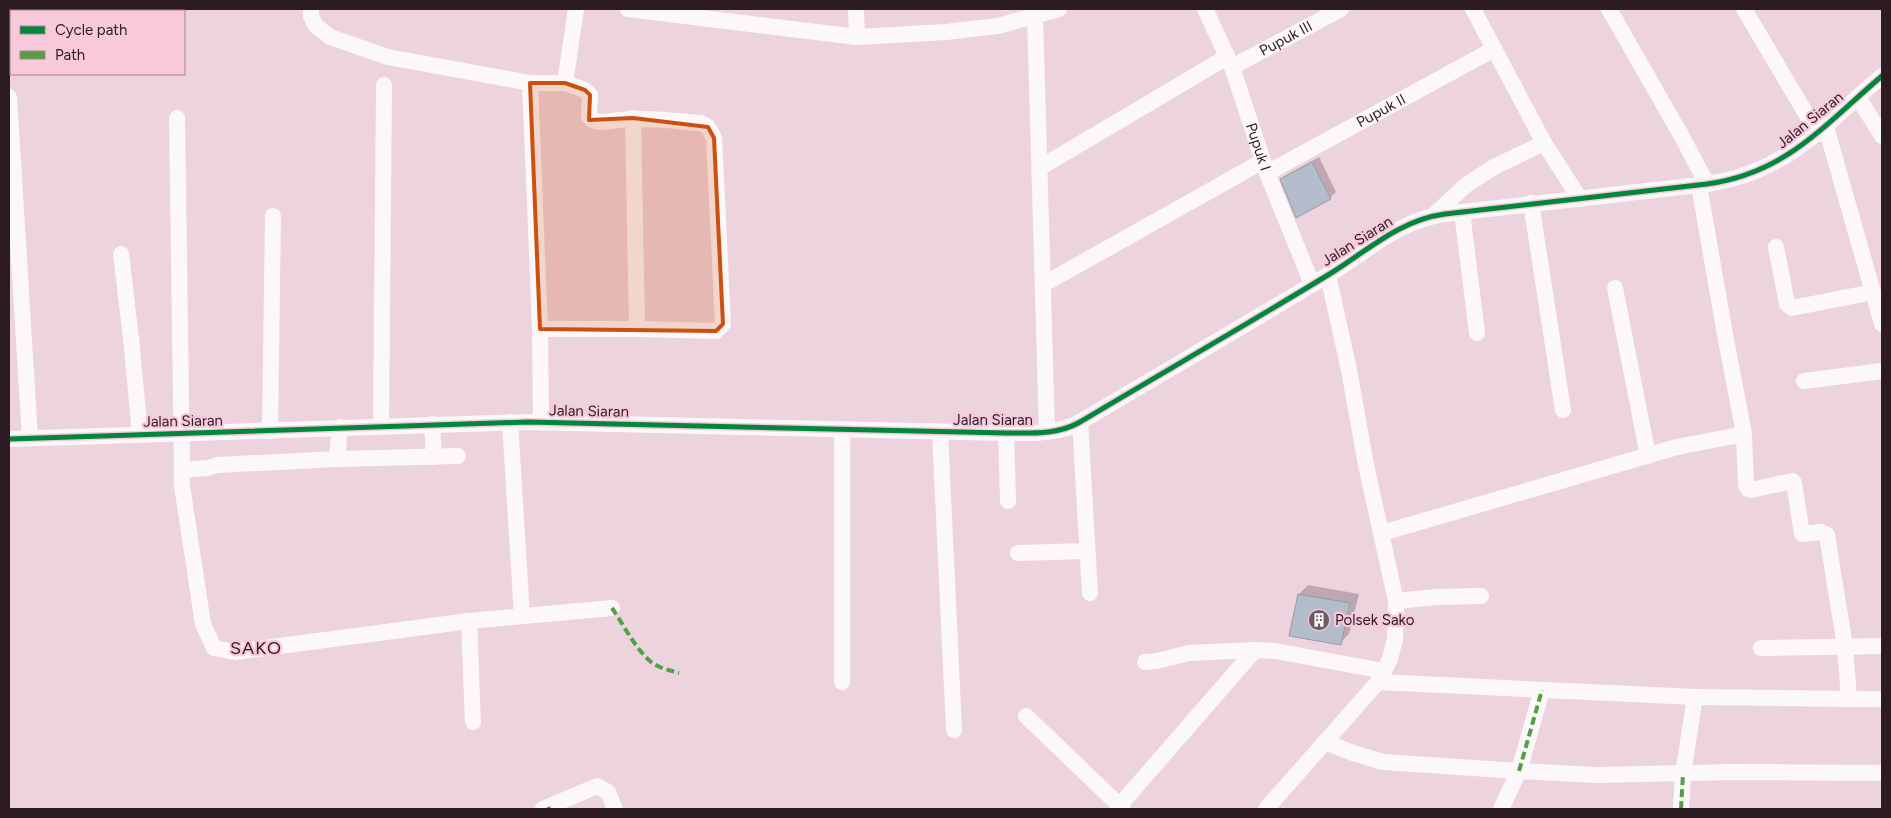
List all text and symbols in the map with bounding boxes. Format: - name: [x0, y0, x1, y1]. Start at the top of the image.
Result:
- legend: [10, 10, 185, 75]
- street label: Pupuk III: [1256, 17, 1315, 60]
- text: Cycle path: [55, 21, 127, 39]
- text: Path: [55, 46, 85, 64]
- street label: Jalan Siaran: [1773, 88, 1847, 152]
- street label: Pupuk II: [1353, 90, 1409, 131]
- street label: Pupuk I: [1242, 121, 1275, 173]
- street label: Jalan Siaran: [1318, 212, 1396, 270]
- street label: Jalan Siaran: [549, 401, 629, 421]
- street label: Jalan Siaran: [143, 411, 223, 431]
- street label: Jalan Siaran: [953, 411, 1033, 429]
- building icon: Polsek Sako: [1307, 608, 1331, 632]
- place label: Polsek Sako: [1335, 611, 1415, 629]
- district label: SAKO: [230, 637, 282, 659]

